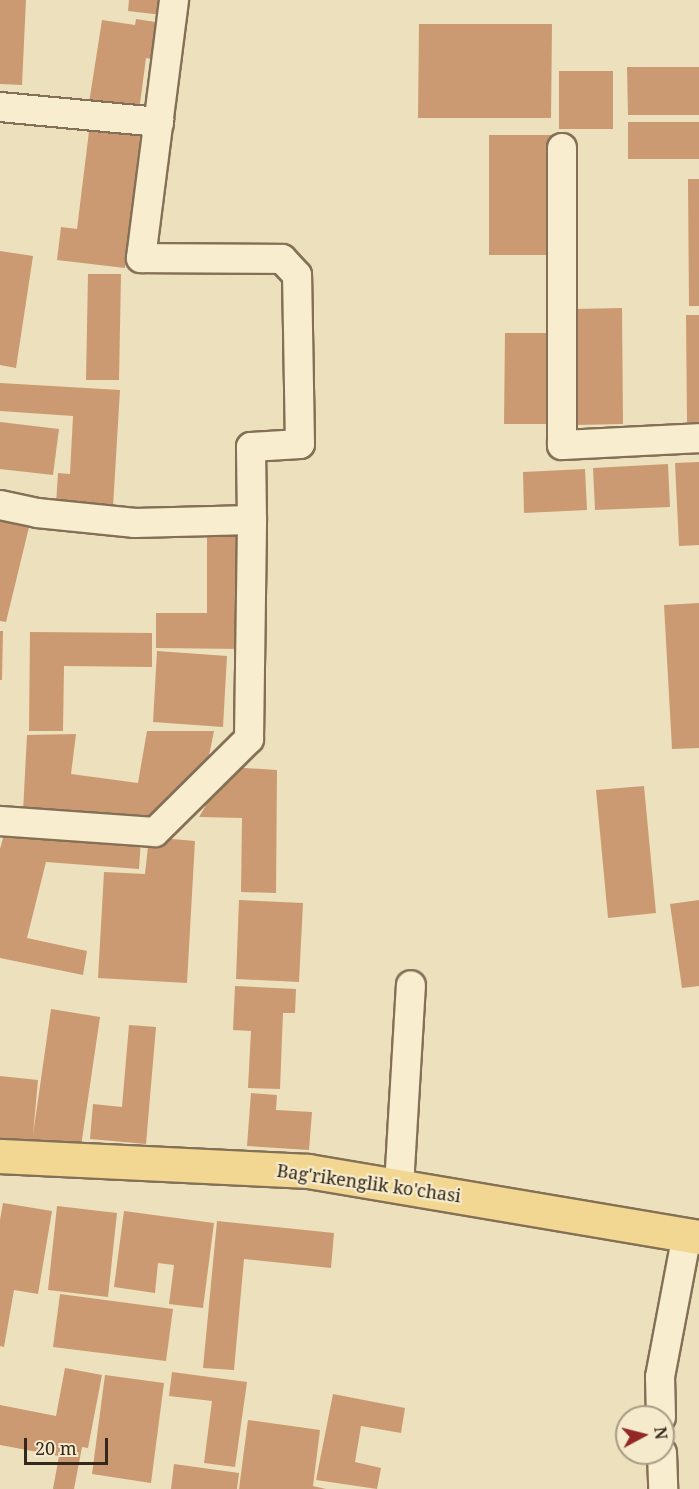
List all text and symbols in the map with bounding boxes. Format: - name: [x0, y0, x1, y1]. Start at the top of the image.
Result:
- street label: Bag'rikenglik ko'chasi: [275, 1159, 463, 1207]
- north arrow: [615, 1405, 675, 1465]
- text: N: [649, 1425, 673, 1441]
- scale bar: [27, 1426, 111, 1464]
- text: 20 m: [35, 1436, 77, 1460]

